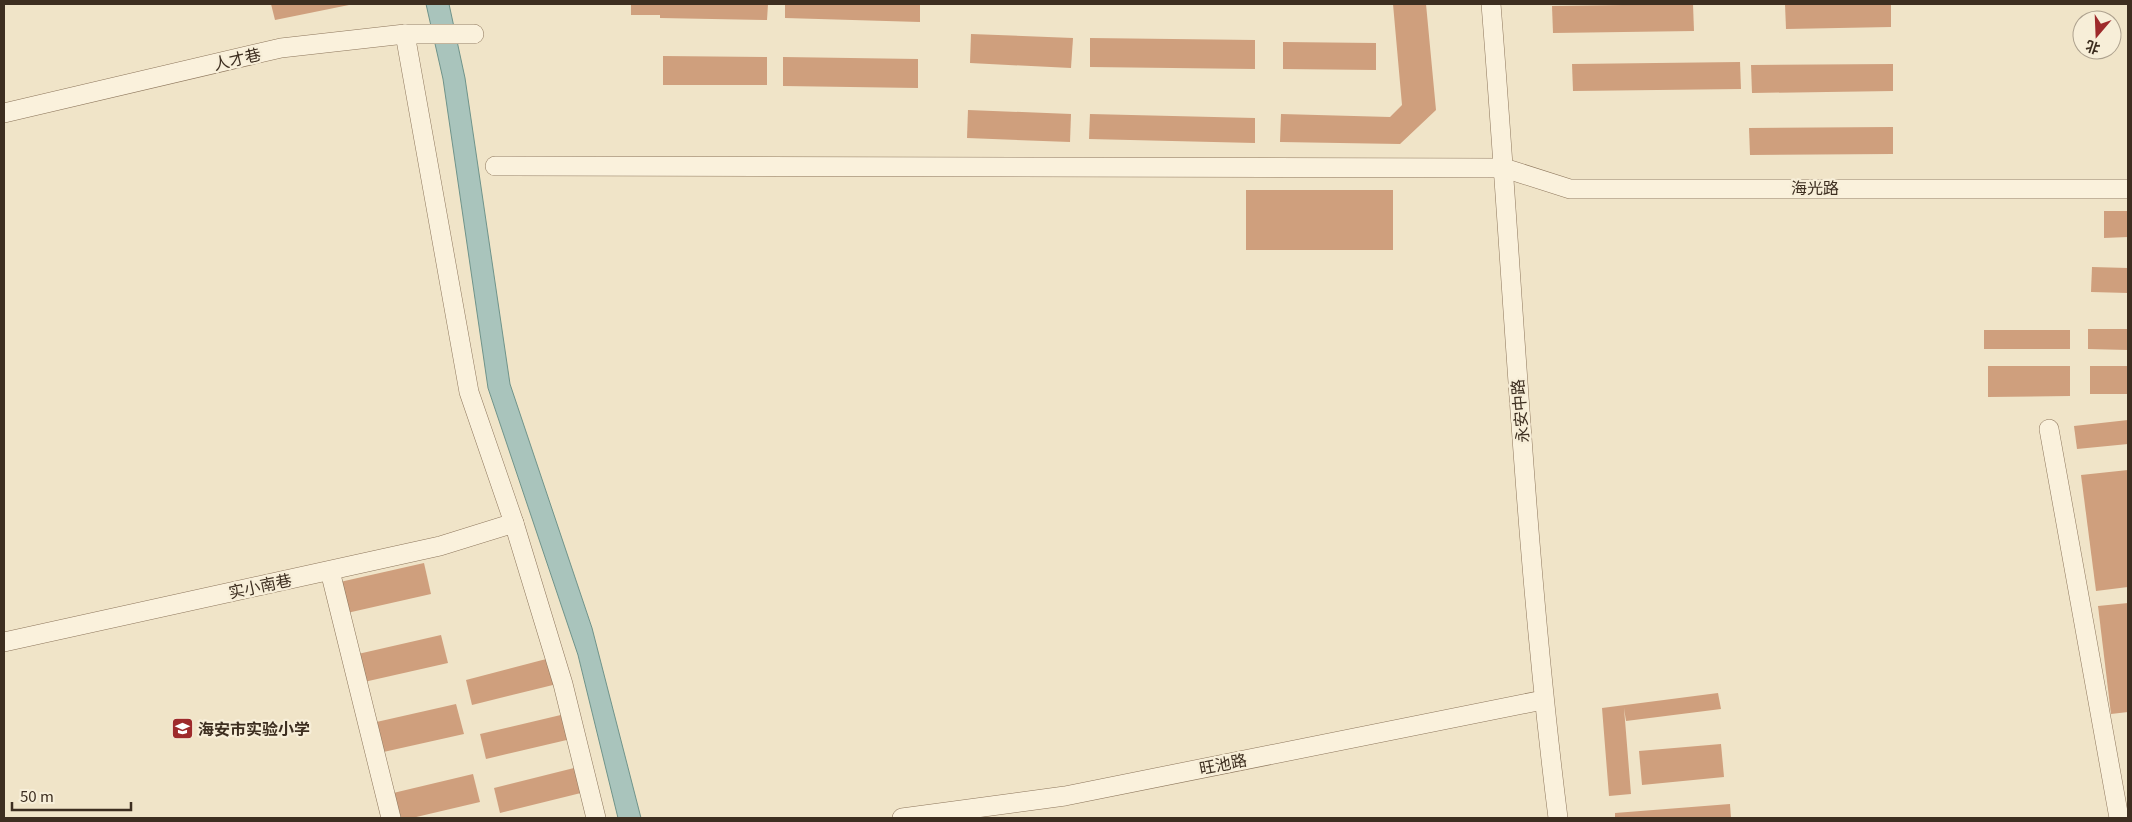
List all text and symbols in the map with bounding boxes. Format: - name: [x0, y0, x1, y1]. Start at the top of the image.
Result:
- north arrow: [2072, 10, 2122, 60]
- text: 北: [2083, 37, 2102, 60]
- street label: 人才巷: [211, 41, 263, 75]
- street label: 海光路: [1791, 175, 1839, 199]
- street label: 永安中路: [1504, 378, 1534, 444]
- street label: 实小南巷: [226, 567, 294, 603]
- place label: 海安市实验小学: [198, 716, 310, 740]
- school or university icon: 海安市实验小学: [170, 717, 194, 741]
- street label: 旺池路: [1197, 747, 1249, 779]
- scale bar: [12, 780, 131, 812]
- text: 50 m: [20, 785, 54, 806]

